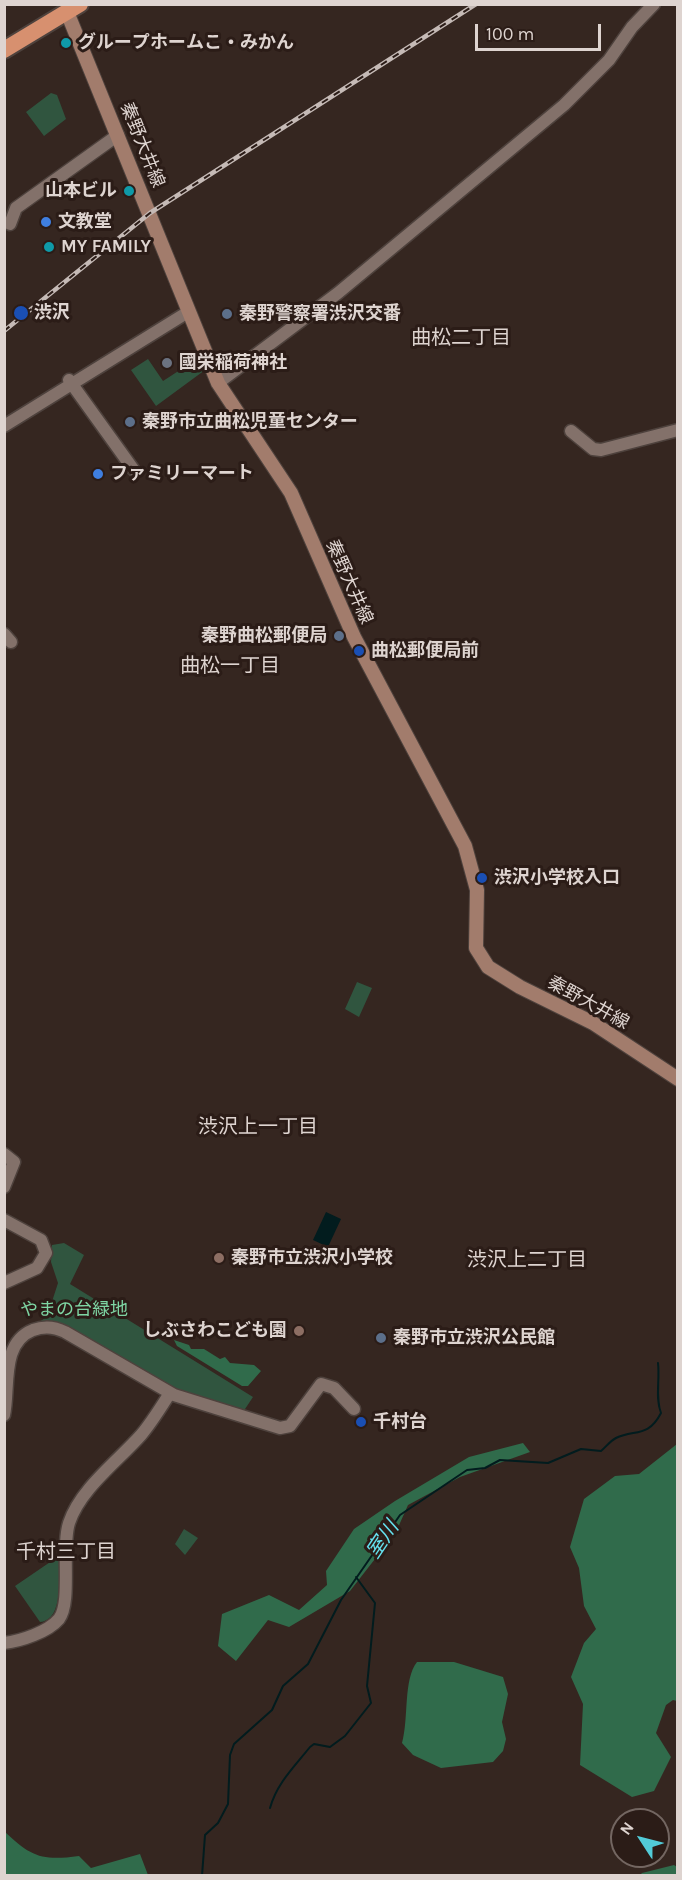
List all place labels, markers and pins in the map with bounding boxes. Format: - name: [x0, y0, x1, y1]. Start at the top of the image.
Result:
- place label: グループホームこ・みかん: [78, 32, 294, 54]
- marker: グループホームこ・みかん: [59, 36, 73, 50]
- place label: 山本ビル: [45, 180, 117, 202]
- marker: 山本ビル: [122, 184, 136, 198]
- place label: 文教堂: [58, 211, 112, 233]
- marker: 文教堂: [39, 215, 53, 229]
- place label: MY FAMILY: [61, 236, 151, 258]
- marker: MY FAMILY: [42, 240, 56, 254]
- place label: 渋沢: [34, 302, 70, 324]
- place label: 秦野警察署渋沢交番: [239, 303, 401, 325]
- marker: 渋沢: [12, 304, 30, 322]
- marker: 秦野警察署渋沢交番: [220, 307, 234, 321]
- place label: 國栄稲荷神社: [179, 352, 287, 374]
- marker: 國栄稲荷神社: [160, 356, 174, 370]
- place label: 秦野市立曲松児童センター: [142, 411, 358, 433]
- marker: 秦野市立曲松児童センター: [123, 415, 137, 429]
- place label: ファミリーマート: [110, 463, 254, 485]
- marker: ファミリーマート: [91, 467, 105, 481]
- place label: 秦野曲松郵便局: [201, 625, 327, 647]
- marker: 秦野曲松郵便局: [332, 629, 346, 643]
- place label: 曲松郵便局前: [371, 640, 479, 662]
- marker: 曲松郵便局前: [352, 644, 366, 658]
- place label: 渋沢小学校入口: [494, 867, 620, 889]
- marker: 渋沢小学校入口: [475, 871, 489, 885]
- place label: 秦野市立渋沢小学校: [231, 1247, 393, 1269]
- marker: 秦野市立渋沢小学校: [212, 1251, 226, 1265]
- place label: しぶさわこども園: [143, 1320, 287, 1342]
- marker: しぶさわこども園: [292, 1324, 306, 1338]
- place label: 秦野市立渋沢公民館: [393, 1327, 555, 1349]
- marker: 秦野市立渋沢公民館: [374, 1331, 388, 1345]
- place label: 千村台: [373, 1411, 427, 1433]
- marker: 千村台: [354, 1415, 368, 1429]

